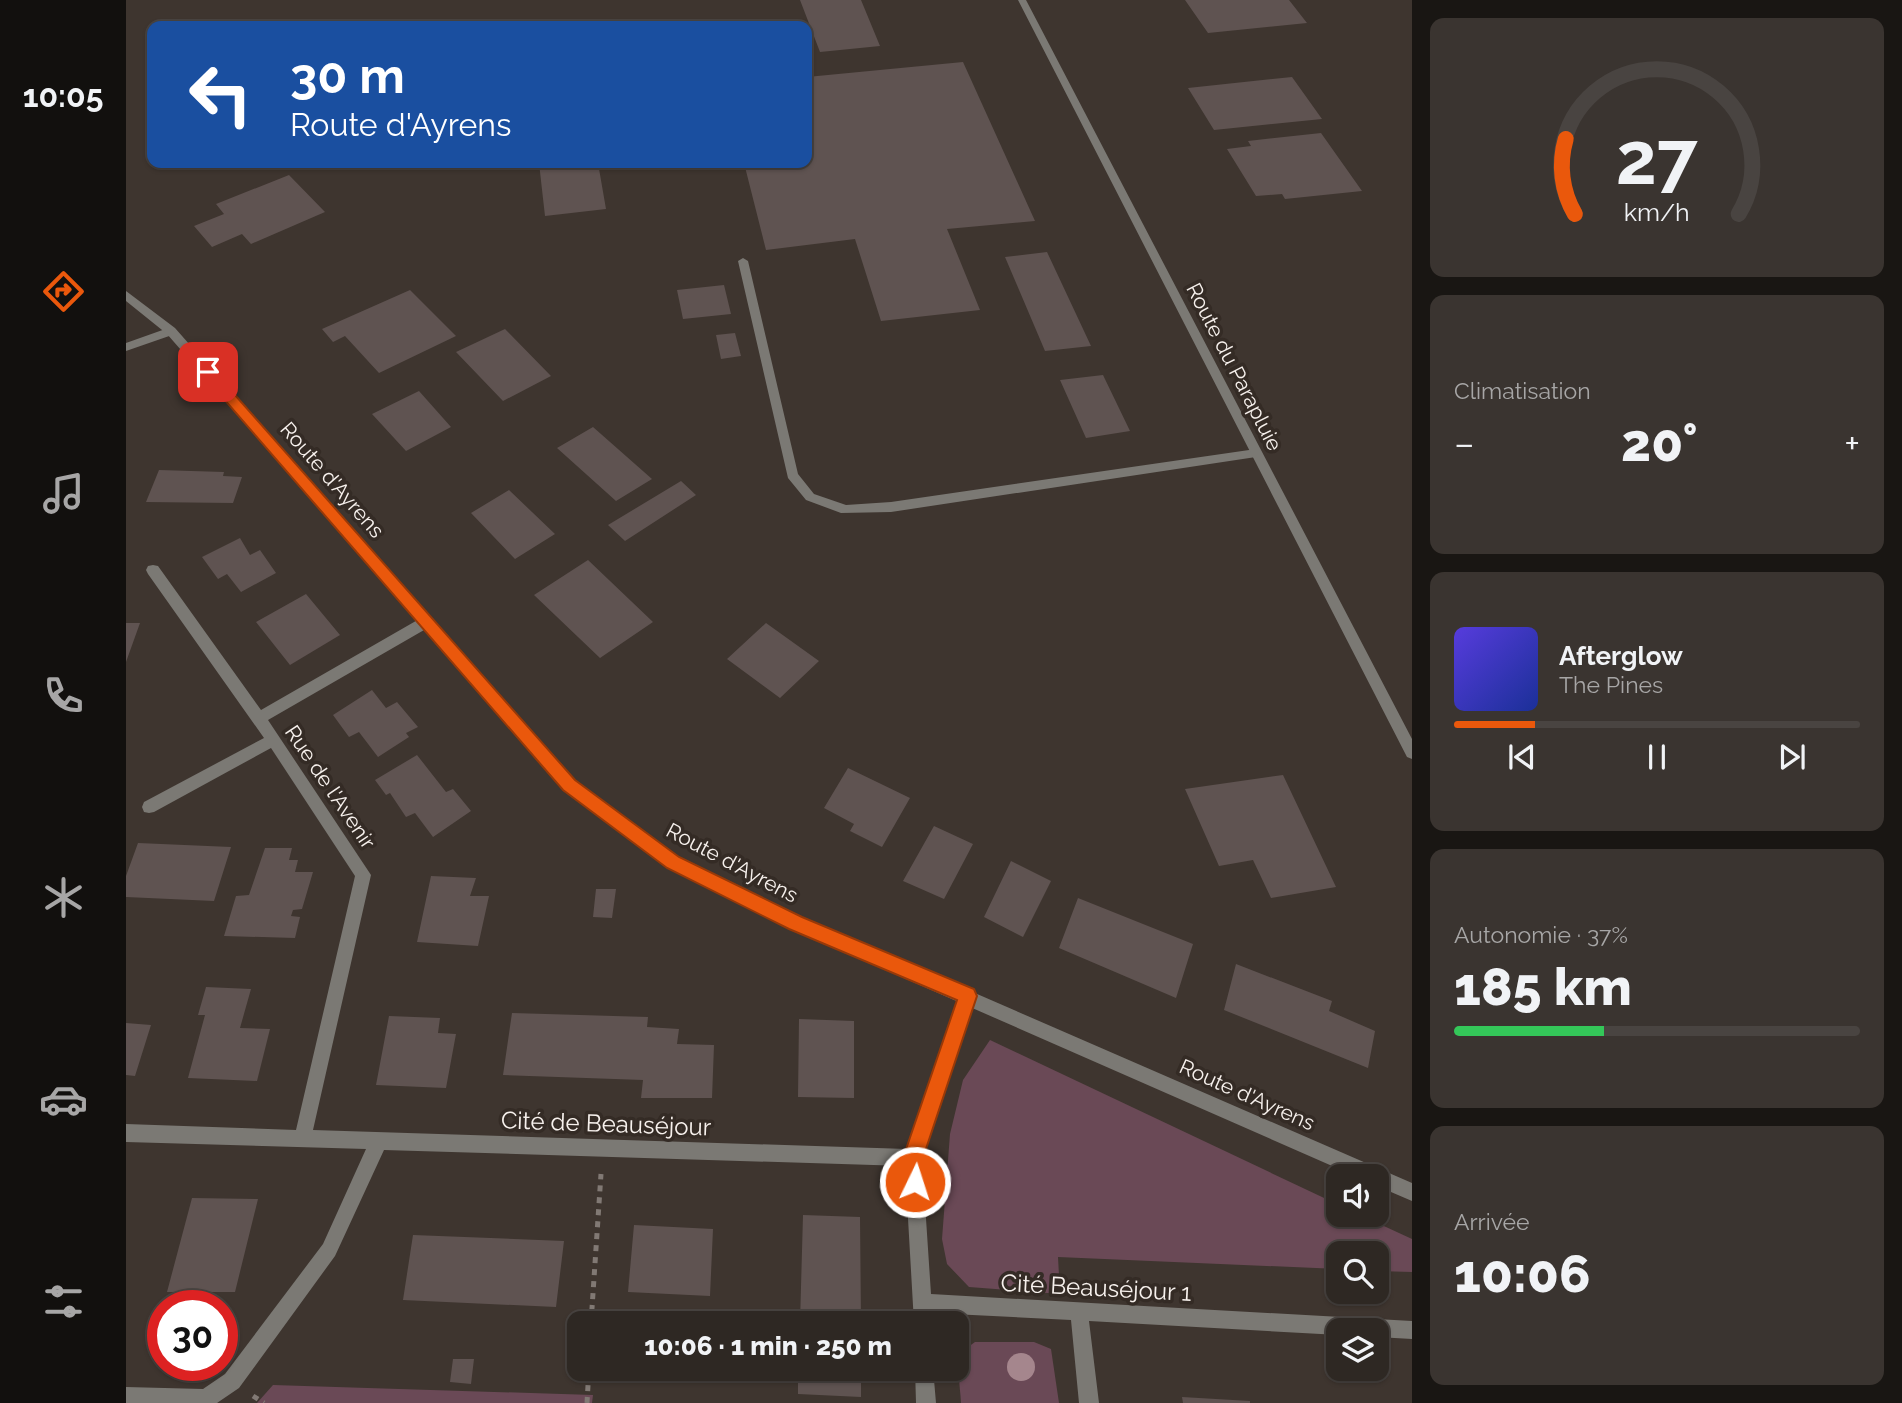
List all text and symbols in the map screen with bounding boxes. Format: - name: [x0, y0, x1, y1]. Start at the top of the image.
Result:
- text: 30 m: [290, 47, 405, 104]
- icon: left: [175, 49, 266, 140]
- text: 10:05: [23, 77, 103, 114]
- text: Route d'Ayrens: [290, 106, 511, 143]
- text: 27: [1616, 116, 1698, 201]
- text: km/h: [1624, 196, 1690, 226]
- icon: directions: [39, 267, 88, 316]
- street label: Route du Parapluie: [1181, 279, 1288, 455]
- pin: [178, 342, 238, 402]
- icon: arrive: [189, 353, 227, 391]
- text: Climatisation: [1454, 377, 1591, 404]
- text: 20°: [1621, 412, 1698, 473]
- street label: Route d'Ayrens: [275, 417, 389, 543]
- text: −: [1454, 421, 1474, 466]
- text: +: [1844, 421, 1860, 466]
- icon: music: [39, 469, 88, 518]
- text: Afterglow: [1559, 641, 1683, 671]
- icon: phone: [39, 671, 88, 720]
- text: The Pines: [1559, 671, 1663, 698]
- street label: Rue de l'Avenir: [280, 720, 381, 854]
- icon: previous: [1503, 738, 1541, 776]
- icon: pause: [1638, 738, 1676, 776]
- icon: next: [1773, 738, 1811, 776]
- street label: Route d'Ayrens: [662, 817, 802, 908]
- icon: climate: [39, 873, 88, 922]
- text: Autonomie · 37%: [1454, 921, 1628, 948]
- text: 185 km: [1454, 956, 1632, 1017]
- street label: Route d'Ayrens: [1176, 1054, 1319, 1136]
- icon: car: [39, 1075, 88, 1124]
- street label: Cité de Beauséjour: [500, 1105, 712, 1142]
- position arrow: [878, 1145, 952, 1219]
- map controls: [1326, 1164, 1389, 1381]
- button: sound: [1326, 1164, 1389, 1227]
- text: Arrivée: [1454, 1208, 1530, 1235]
- button: search: [1326, 1241, 1389, 1304]
- text: 10:06: [1454, 1243, 1591, 1304]
- street label: Cité Beauséjour 1: [1000, 1268, 1192, 1307]
- icon: filters: [39, 1277, 88, 1326]
- speed limit sign: 30: [147, 1290, 238, 1381]
- button: layers: [1326, 1318, 1389, 1381]
- text: 10:06 · 1 min · 250 m: [644, 1331, 892, 1361]

